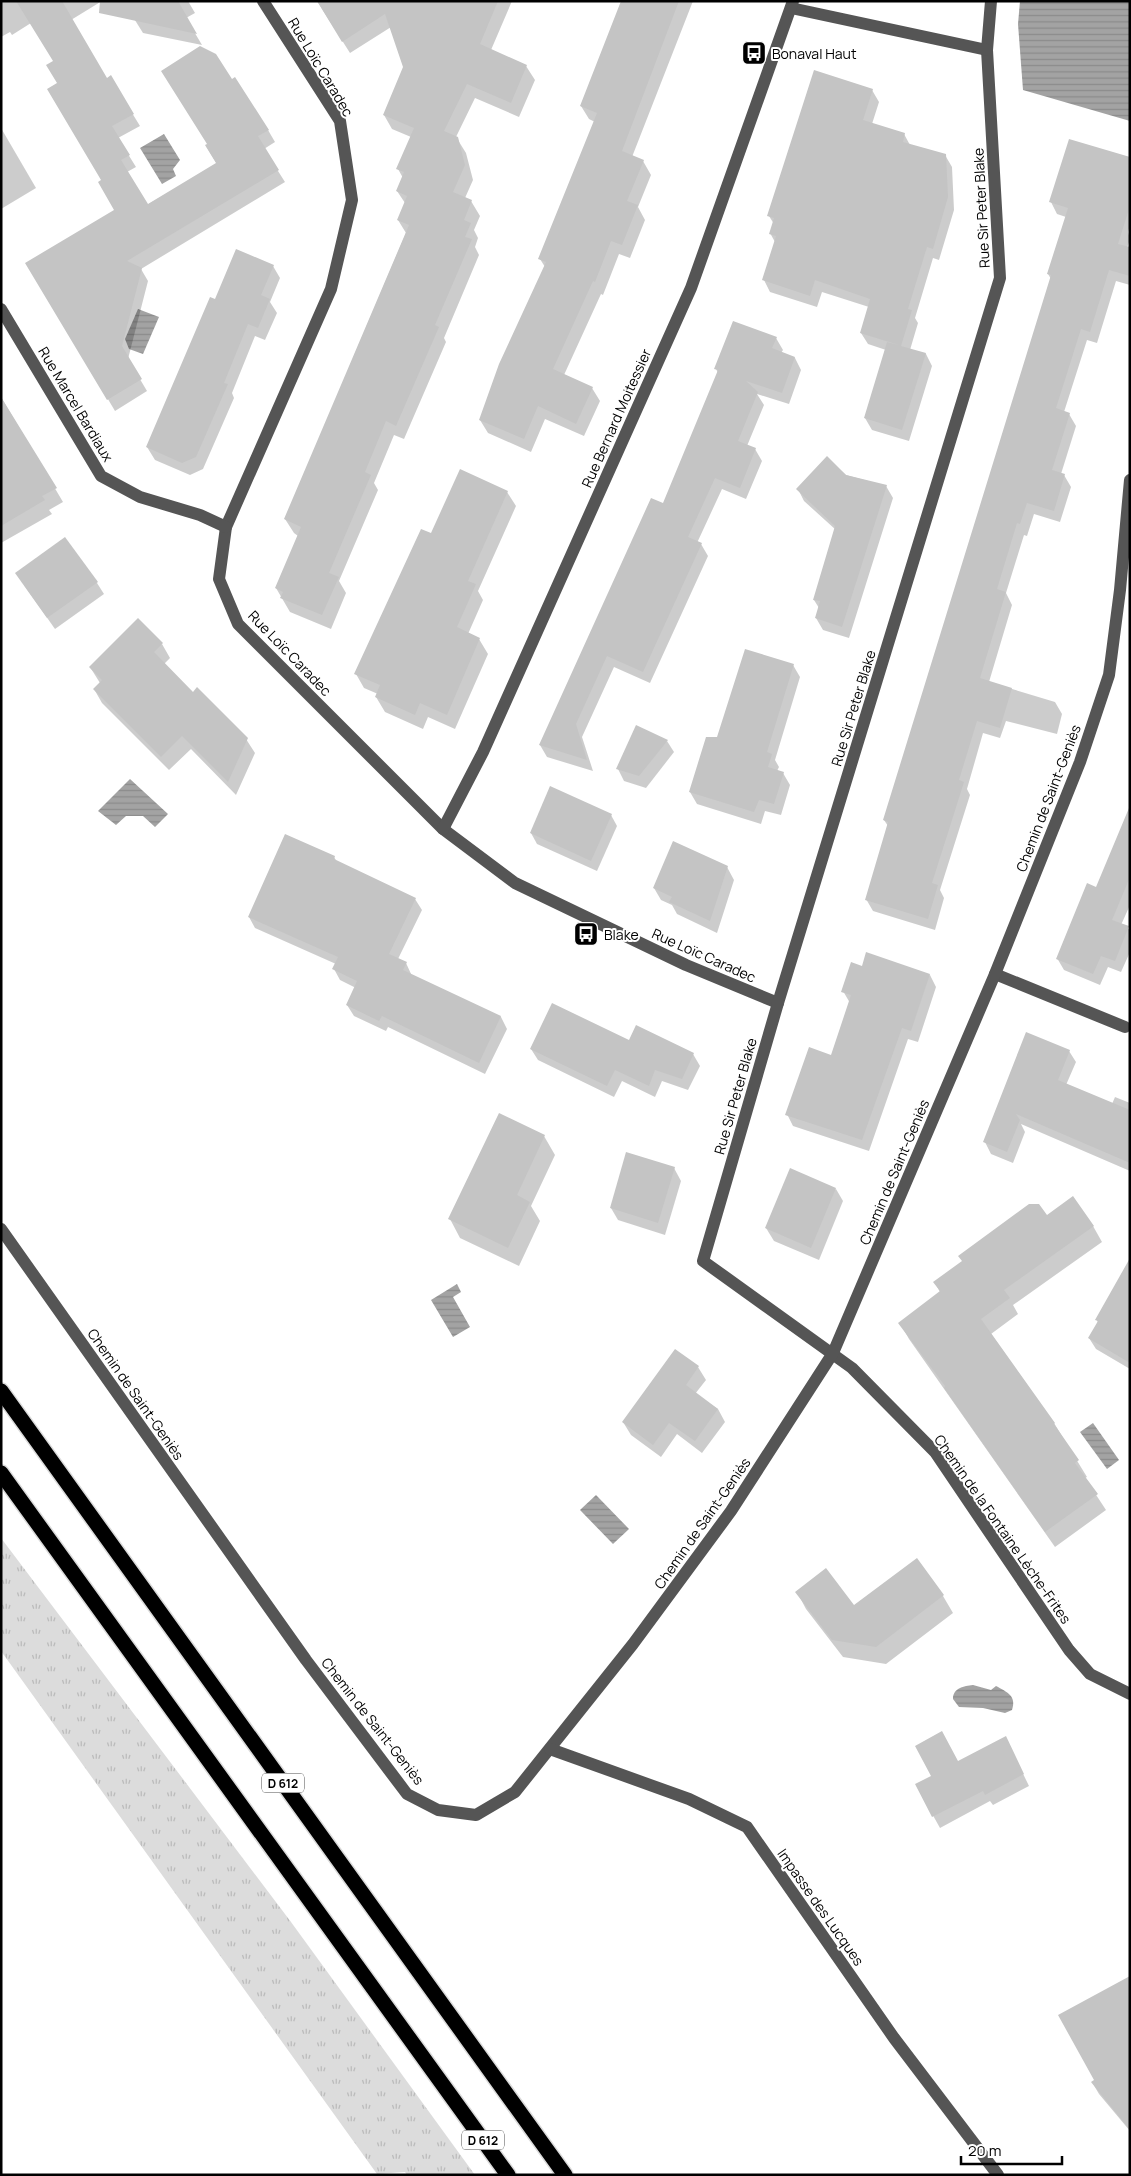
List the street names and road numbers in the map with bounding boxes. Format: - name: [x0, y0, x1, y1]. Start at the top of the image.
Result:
- street label: Rue Loïc Caradec: [284, 14, 358, 120]
- street label: Rue Sir Peter Blake: [968, 147, 994, 269]
- street label: Rue Marcel Bardiaux: [34, 343, 118, 465]
- street label: Rue Bernard Moitessier: [577, 346, 655, 490]
- street label: Rue Loïc Caradec: [244, 606, 336, 700]
- street label: Rue Sir Peter Blake: [826, 648, 880, 768]
- street label: Chemin de Saint-Geniès: [1011, 722, 1085, 874]
- street label: Rue Loïc Caradec: [649, 924, 759, 987]
- street label: Rue Sir Peter Blake: [709, 1035, 761, 1157]
- street label: Chemin de Saint-Geniès: [855, 1096, 933, 1248]
- street label: Chemin de Saint-Geniès: [83, 1325, 189, 1463]
- street label: Chemin de la Fontaine Lèche-Frites: [930, 1431, 1076, 1627]
- street label: Chemin de Saint-Geniès: [649, 1454, 755, 1592]
- street label: Chemin de Saint-Geniès: [317, 1654, 429, 1788]
- road number: D 612: [262, 1774, 304, 1792]
- street label: Impasse des Lucques: [773, 1845, 869, 1969]
- road number: D 612: [462, 2130, 504, 2150]

